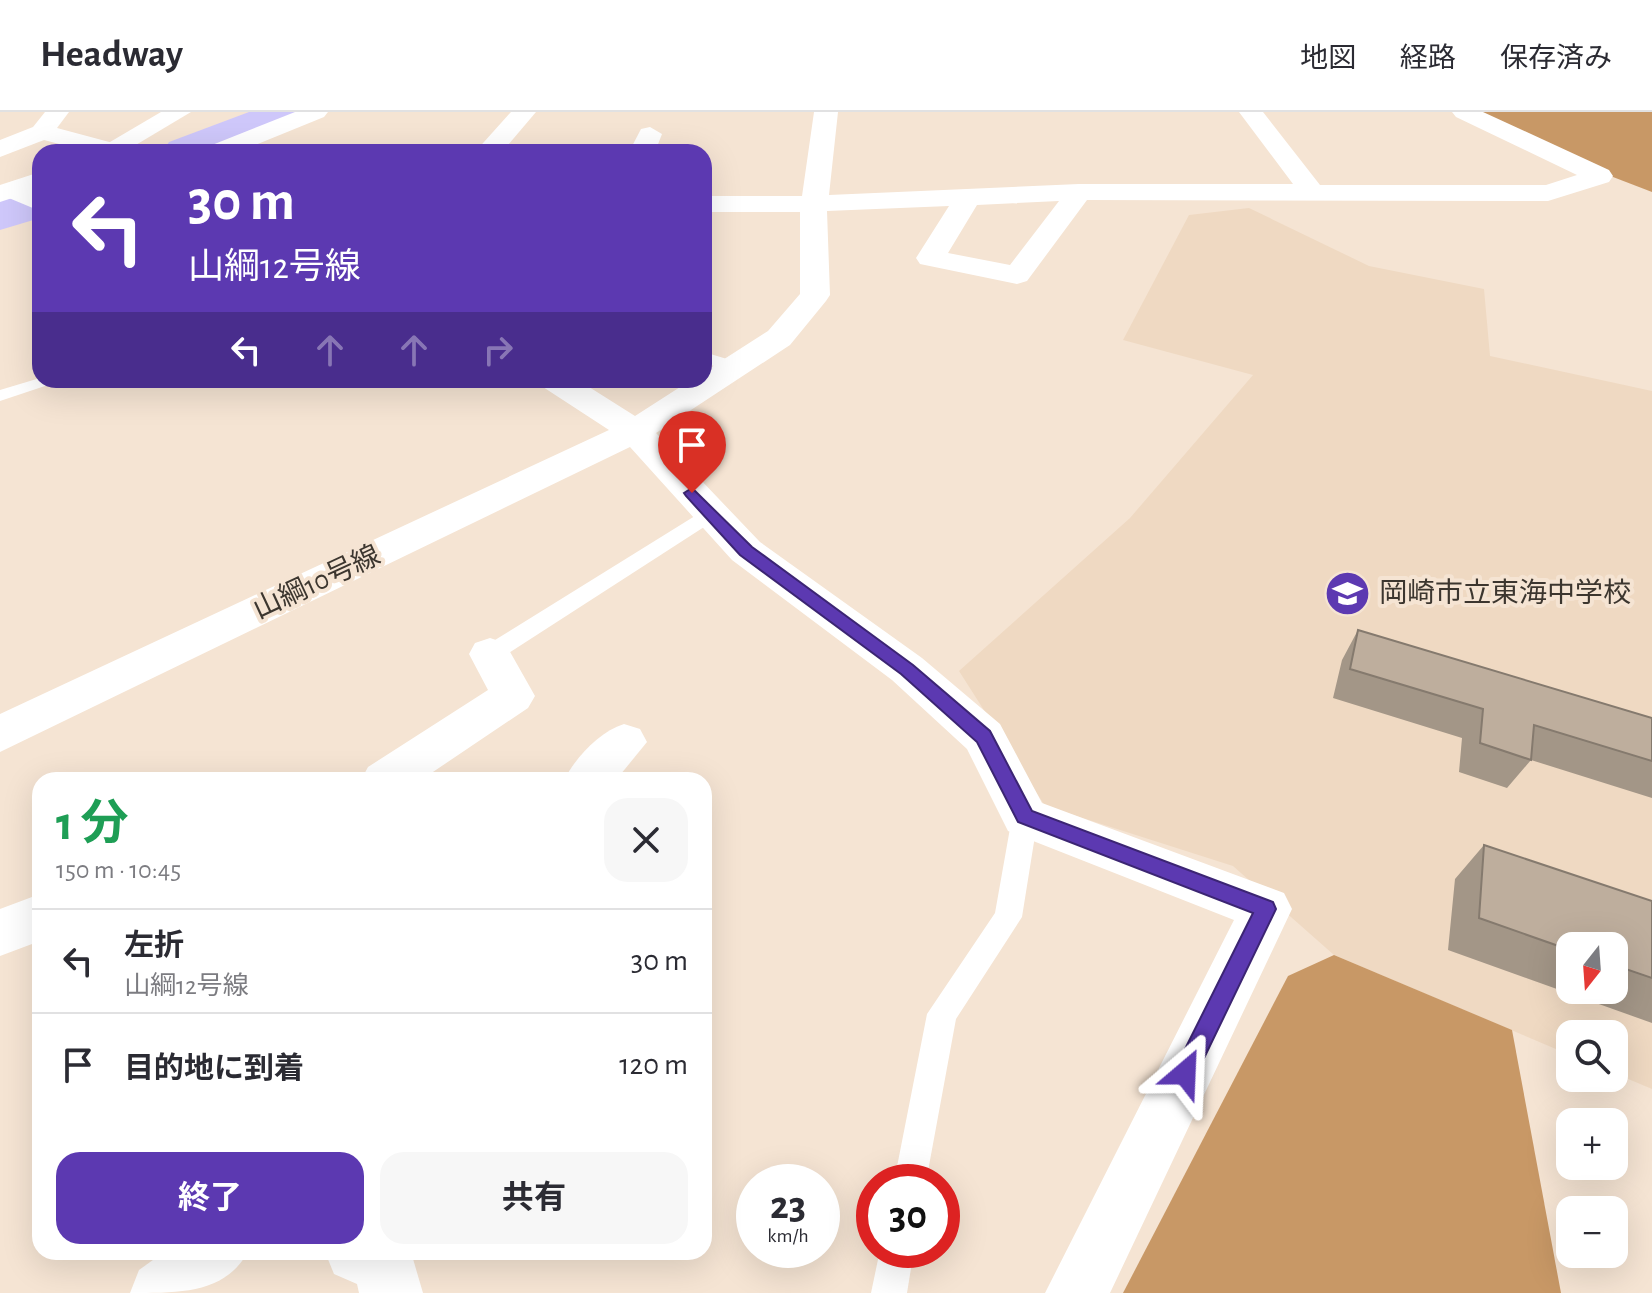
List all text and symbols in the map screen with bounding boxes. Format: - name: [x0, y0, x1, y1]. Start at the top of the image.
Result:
- text: Headway: [40, 36, 183, 74]
- text: 地図: [1300, 45, 1356, 73]
- text: 経路: [1400, 45, 1456, 73]
- text: 保存済み: [1500, 45, 1612, 73]
- text: 30 m: [188, 174, 295, 230]
- icon: left: [56, 176, 160, 280]
- text: 山綱12号線: [188, 249, 361, 285]
- icon: left: [224, 328, 268, 372]
- icon: ahead: [308, 328, 352, 372]
- icon: ahead: [392, 328, 436, 372]
- icon: right: [476, 328, 520, 372]
- pin: [658, 411, 726, 493]
- icon: arrive: [670, 423, 714, 467]
- street label: 山綱10号線: [248, 540, 385, 625]
- school or university icon: 岡崎市立東海中学校: [1324, 570, 1372, 618]
- place label: 岡崎市立東海中学校: [1379, 578, 1631, 608]
- button: close: [604, 798, 688, 882]
- text: 1 分: [56, 801, 129, 849]
- text: 150 m · 10:45: [56, 857, 181, 883]
- text: 左折: [124, 931, 184, 961]
- north arrow: [1556, 932, 1628, 1004]
- map controls: [1556, 932, 1628, 1268]
- icon: left: [56, 939, 100, 983]
- text: 30 m: [631, 946, 688, 976]
- text: 山綱12号線: [124, 973, 249, 999]
- button: search: [1556, 1020, 1628, 1092]
- position arrow: [1143, 1031, 1227, 1115]
- icon: arrive: [56, 1043, 100, 1087]
- text: 120 m: [619, 1050, 688, 1080]
- text: 目的地に到着: [124, 1054, 304, 1084]
- button: +: [1556, 1108, 1628, 1180]
- button: 終了: [56, 1152, 364, 1244]
- button: 共有: [380, 1152, 688, 1244]
- speed limit sign: 30: [856, 1164, 960, 1268]
- text: 23: [770, 1186, 806, 1226]
- button: −: [1556, 1196, 1628, 1268]
- text: km/h: [767, 1226, 809, 1246]

